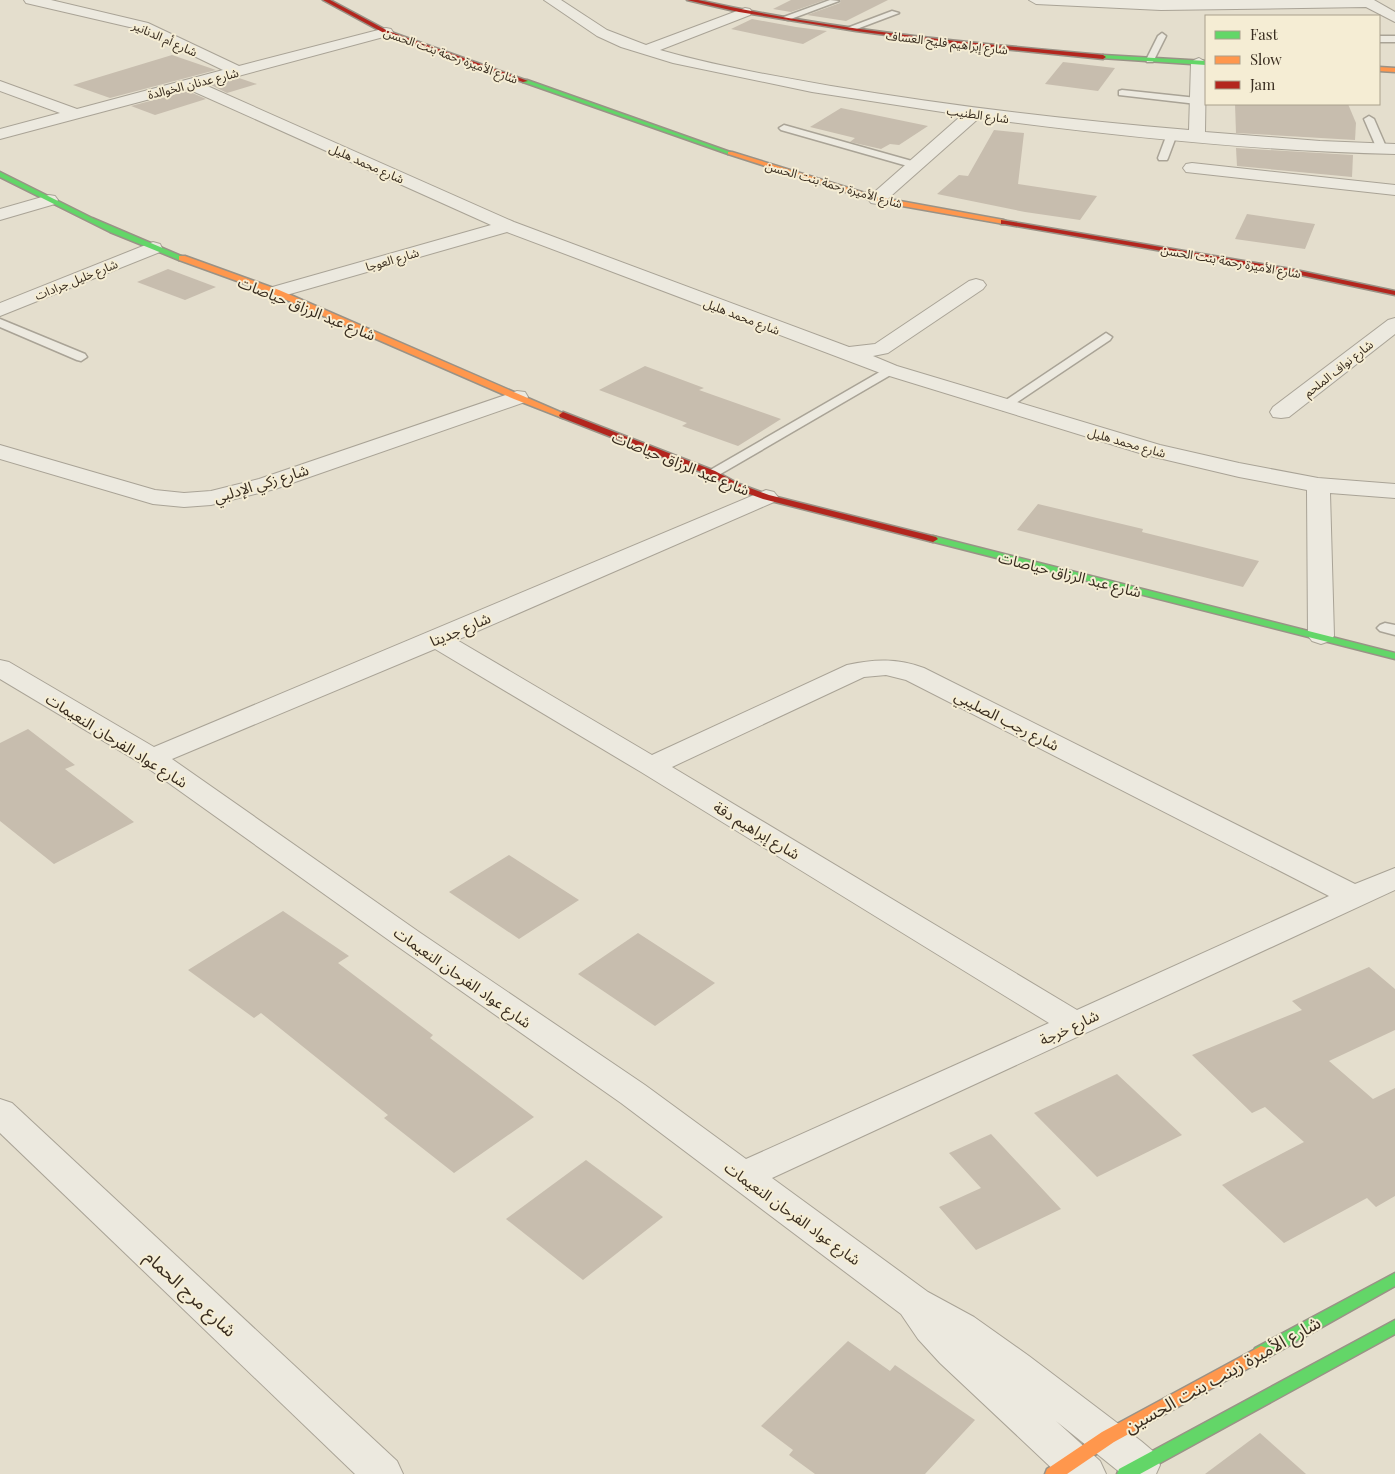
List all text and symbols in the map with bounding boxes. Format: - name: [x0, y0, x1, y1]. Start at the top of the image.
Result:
- legend: [1205, 15, 1380, 105]
- street label: شارع أم الدنانير: [128, 16, 200, 61]
- street label: شارع الأميرة رحمة بنت الحسن: [381, 23, 520, 89]
- text: Fast: [1250, 24, 1279, 44]
- street label: شارع إبراهيم فليح العساف: [885, 27, 1009, 59]
- text: Slow: [1250, 49, 1282, 69]
- street label: شارع عدنان الخوالدة: [146, 64, 241, 104]
- text: Jam: [1249, 74, 1276, 94]
- street label: شارع الطنيب: [946, 102, 1010, 128]
- street label: شارع محمد هليل: [326, 139, 407, 188]
- street label: شارع الأميرة رحمة بنت الحسن: [763, 157, 904, 213]
- street label: شارع الأميرة رحمة بنت الحسن: [1159, 241, 1302, 283]
- street label: شارع العوجا: [363, 244, 421, 276]
- street label: شارع خليل جرادات: [32, 255, 121, 305]
- street label: شارع عبد الرزاق حياصات: [234, 271, 379, 348]
- street label: شارع محمد هليل: [701, 294, 782, 340]
- street label: شارع نواف الملحم: [1300, 336, 1377, 402]
- street label: شارع محمد هليل: [1086, 423, 1168, 463]
- street label: شارع عبد الرزاق حياصات: [608, 426, 753, 503]
- street label: شارع زكي الإدلبي: [211, 459, 312, 510]
- street label: شارع عبد الرزاق حياصات: [996, 547, 1144, 604]
- street label: شارع جديتا: [427, 607, 495, 654]
- street label: شارع رجب الصليبي: [950, 685, 1063, 758]
- street label: شارع عواد الفرحان النعيمات: [41, 688, 192, 794]
- street label: شارع إبراهيم دقة: [709, 796, 804, 866]
- street label: شارع عواد الفرحان النعيمات: [389, 922, 536, 1035]
- street label: شارع خرجة: [1036, 1004, 1103, 1052]
- street label: شارع عواد الفرحان النعيمات: [719, 1157, 865, 1272]
- street label: شارع مرج الحمام: [138, 1244, 242, 1344]
- street label: شارع الأميرة زينب بنت الحسين: [1119, 1310, 1326, 1441]

